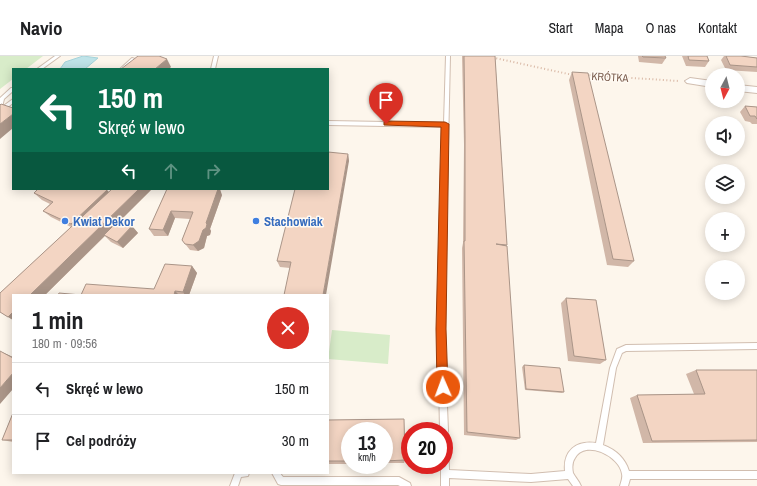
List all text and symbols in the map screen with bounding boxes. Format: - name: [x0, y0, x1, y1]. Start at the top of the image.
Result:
- text: Navio: [20, 15, 62, 41]
- text: Start: [548, 19, 573, 37]
- text: Mapa: [595, 19, 623, 37]
- text: O nas: [645, 19, 676, 37]
- text: Kontakt: [698, 19, 737, 37]
- north arrow: [705, 68, 745, 108]
- map controls: [705, 68, 745, 300]
- street label: KRÓTKA: [591, 69, 630, 85]
- text: 150 m: [98, 79, 163, 117]
- pin: [369, 83, 403, 124]
- icon: left: [32, 84, 84, 136]
- icon: arrive: [375, 89, 397, 111]
- text: Skręć w lewo: [98, 115, 185, 140]
- button: sound: [705, 116, 745, 156]
- icon: left: [118, 160, 140, 182]
- icon: ahead: [160, 160, 182, 182]
- icon: right: [202, 160, 224, 182]
- button: layers: [705, 164, 745, 204]
- button: +: [705, 212, 745, 252]
- place label: Kwiat Dekor: [73, 213, 135, 230]
- place label: Stachowiak: [264, 213, 323, 230]
- marker: Kwiat Dekor: [60, 216, 70, 226]
- marker: Stachowiak: [251, 216, 261, 226]
- button: −: [705, 260, 745, 300]
- text: 1 min: [32, 304, 83, 336]
- button: close: [267, 307, 309, 349]
- text: 180 m · 09:56: [32, 335, 97, 352]
- position arrow: [422, 366, 464, 408]
- icon: left: [32, 378, 54, 400]
- text: Skręć w lewo: [66, 378, 143, 399]
- text: 150 m: [275, 378, 309, 399]
- speed limit sign: 20: [401, 422, 453, 474]
- text: 13: [358, 429, 376, 456]
- icon: arrive: [32, 430, 54, 452]
- text: Cel podróży: [66, 430, 136, 451]
- text: 30 m: [282, 430, 309, 451]
- text: km/h: [358, 451, 376, 464]

